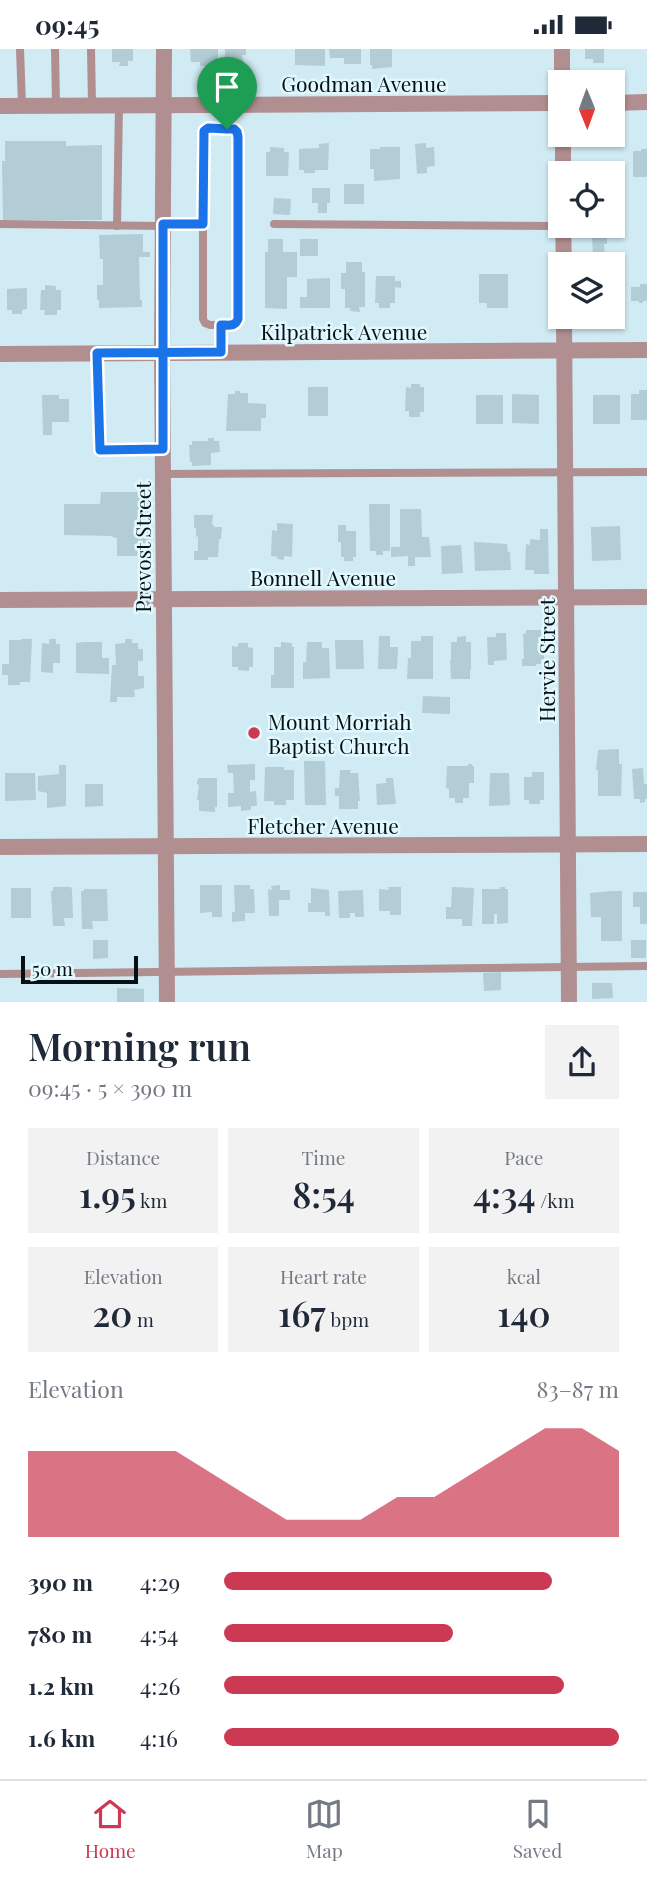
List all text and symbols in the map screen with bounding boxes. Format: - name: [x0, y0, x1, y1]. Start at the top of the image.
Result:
- text: 09:45: [35, 7, 99, 42]
- pin: [197, 57, 257, 129]
- icon: arrive: [208, 68, 246, 106]
- street label: Goodman Avenue: [281, 69, 447, 97]
- north arrow: [548, 70, 625, 147]
- map controls: [548, 70, 625, 329]
- button: locate: [548, 161, 625, 238]
- button: layers: [548, 252, 625, 329]
- street label: Kilpatrick Avenue: [261, 317, 427, 345]
- street label: Prevost Street: [128, 481, 156, 613]
- street label: Bonnell Avenue: [250, 563, 396, 591]
- street label: Hervie Street: [532, 597, 560, 722]
- place label: Mount Morriah Baptist Church: [268, 707, 412, 759]
- marker: Mount Morriah Baptist Church: [246, 725, 262, 741]
- street label: Fletcher Avenue: [247, 811, 399, 839]
- scale bar: [21, 953, 138, 985]
- text: 50 m: [32, 955, 73, 981]
- text: Morning run: [28, 1020, 251, 1071]
- button: share: [545, 1025, 619, 1099]
- text: 09:45 · 5 × 390 m: [28, 1072, 192, 1103]
- text: Distance: [86, 1144, 160, 1170]
- text: Time: [302, 1144, 345, 1170]
- text: Pace: [504, 1144, 543, 1170]
- text: 1.95: [79, 1170, 136, 1217]
- text: 8:54: [292, 1170, 355, 1217]
- text: 4:34: [473, 1170, 536, 1217]
- text: km: [136, 1187, 167, 1213]
- text: /km: [536, 1187, 575, 1213]
- text: Elevation: [84, 1263, 163, 1289]
- text: Heart rate: [280, 1263, 367, 1289]
- text: kcal: [507, 1263, 541, 1289]
- text: 20: [92, 1289, 132, 1336]
- text: 167: [278, 1289, 326, 1336]
- text: 140: [497, 1289, 551, 1336]
- text: m: [132, 1306, 154, 1332]
- text: bpm: [326, 1306, 369, 1332]
- text: Elevation: [28, 1373, 124, 1404]
- text: 83–87 m: [537, 1373, 619, 1404]
- text: 390 m: [28, 1566, 93, 1597]
- text: 4:29: [140, 1566, 180, 1597]
- text: 780 m: [28, 1618, 92, 1649]
- text: 4:54: [140, 1618, 178, 1649]
- text: 1.2 km: [28, 1670, 94, 1701]
- text: 4:26: [140, 1670, 180, 1701]
- text: 1.6 km: [28, 1722, 95, 1753]
- text: 4:16: [140, 1722, 178, 1753]
- tab: Home: [85, 1795, 136, 1863]
- tab: Map: [305, 1795, 343, 1863]
- tab: Saved: [513, 1795, 562, 1863]

